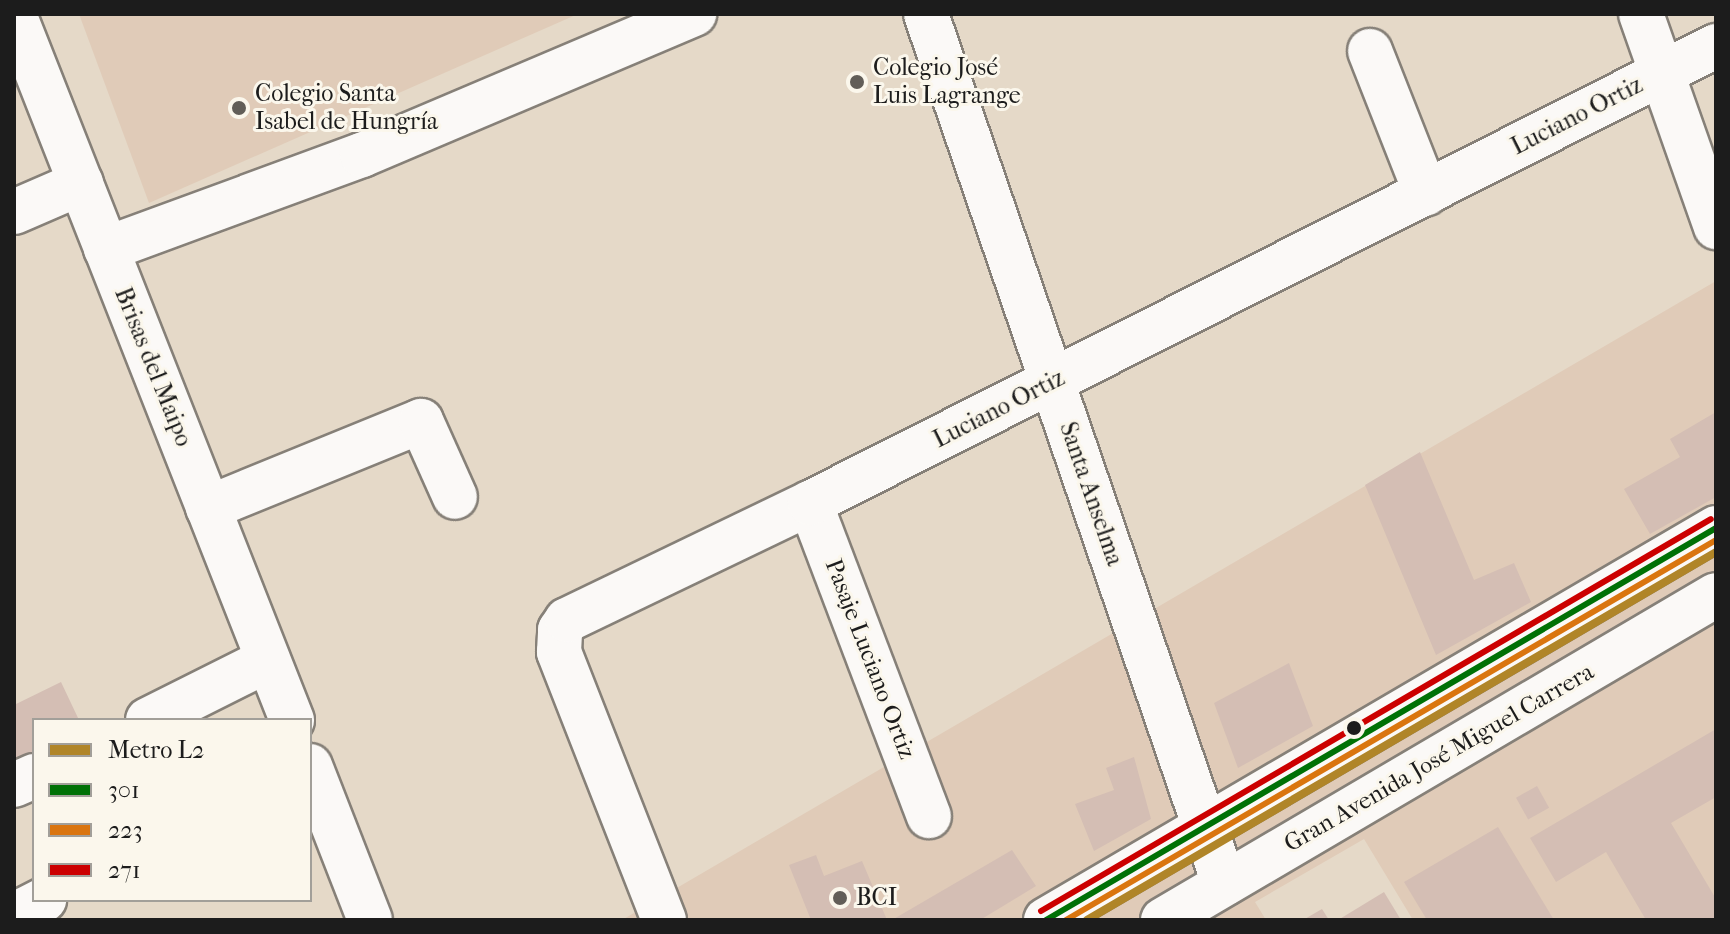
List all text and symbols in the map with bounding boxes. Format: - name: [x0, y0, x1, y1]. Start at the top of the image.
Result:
- place label: Colegio José Luis Lagrange: [873, 54, 1021, 110]
- street label: Luciano Ortiz: [1507, 71, 1647, 161]
- marker: Colegio José Luis Lagrange: [848, 73, 866, 91]
- place label: Colegio Santa Isabel de Hungría: [255, 80, 438, 136]
- marker: Colegio Santa Isabel de Hungría: [230, 99, 248, 117]
- street label: Brisas del Maipo: [108, 283, 198, 451]
- street label: Luciano Ortiz: [929, 364, 1069, 454]
- street label: Santa Anselma: [1053, 418, 1129, 570]
- street label: Pasaje Luciano Ortiz: [819, 555, 921, 763]
- street label: Gran Avenida José Miguel Carrera: [1279, 657, 1599, 859]
- legend: [32, 718, 312, 902]
- unlabelled marker: [1346, 720, 1362, 736]
- text: Metro L2: [108, 736, 204, 764]
- text: 301: [108, 776, 140, 804]
- text: 223: [108, 816, 143, 844]
- text: 271: [108, 856, 140, 884]
- place label: BCI: [856, 884, 897, 912]
- marker: BCI: [831, 889, 849, 907]

